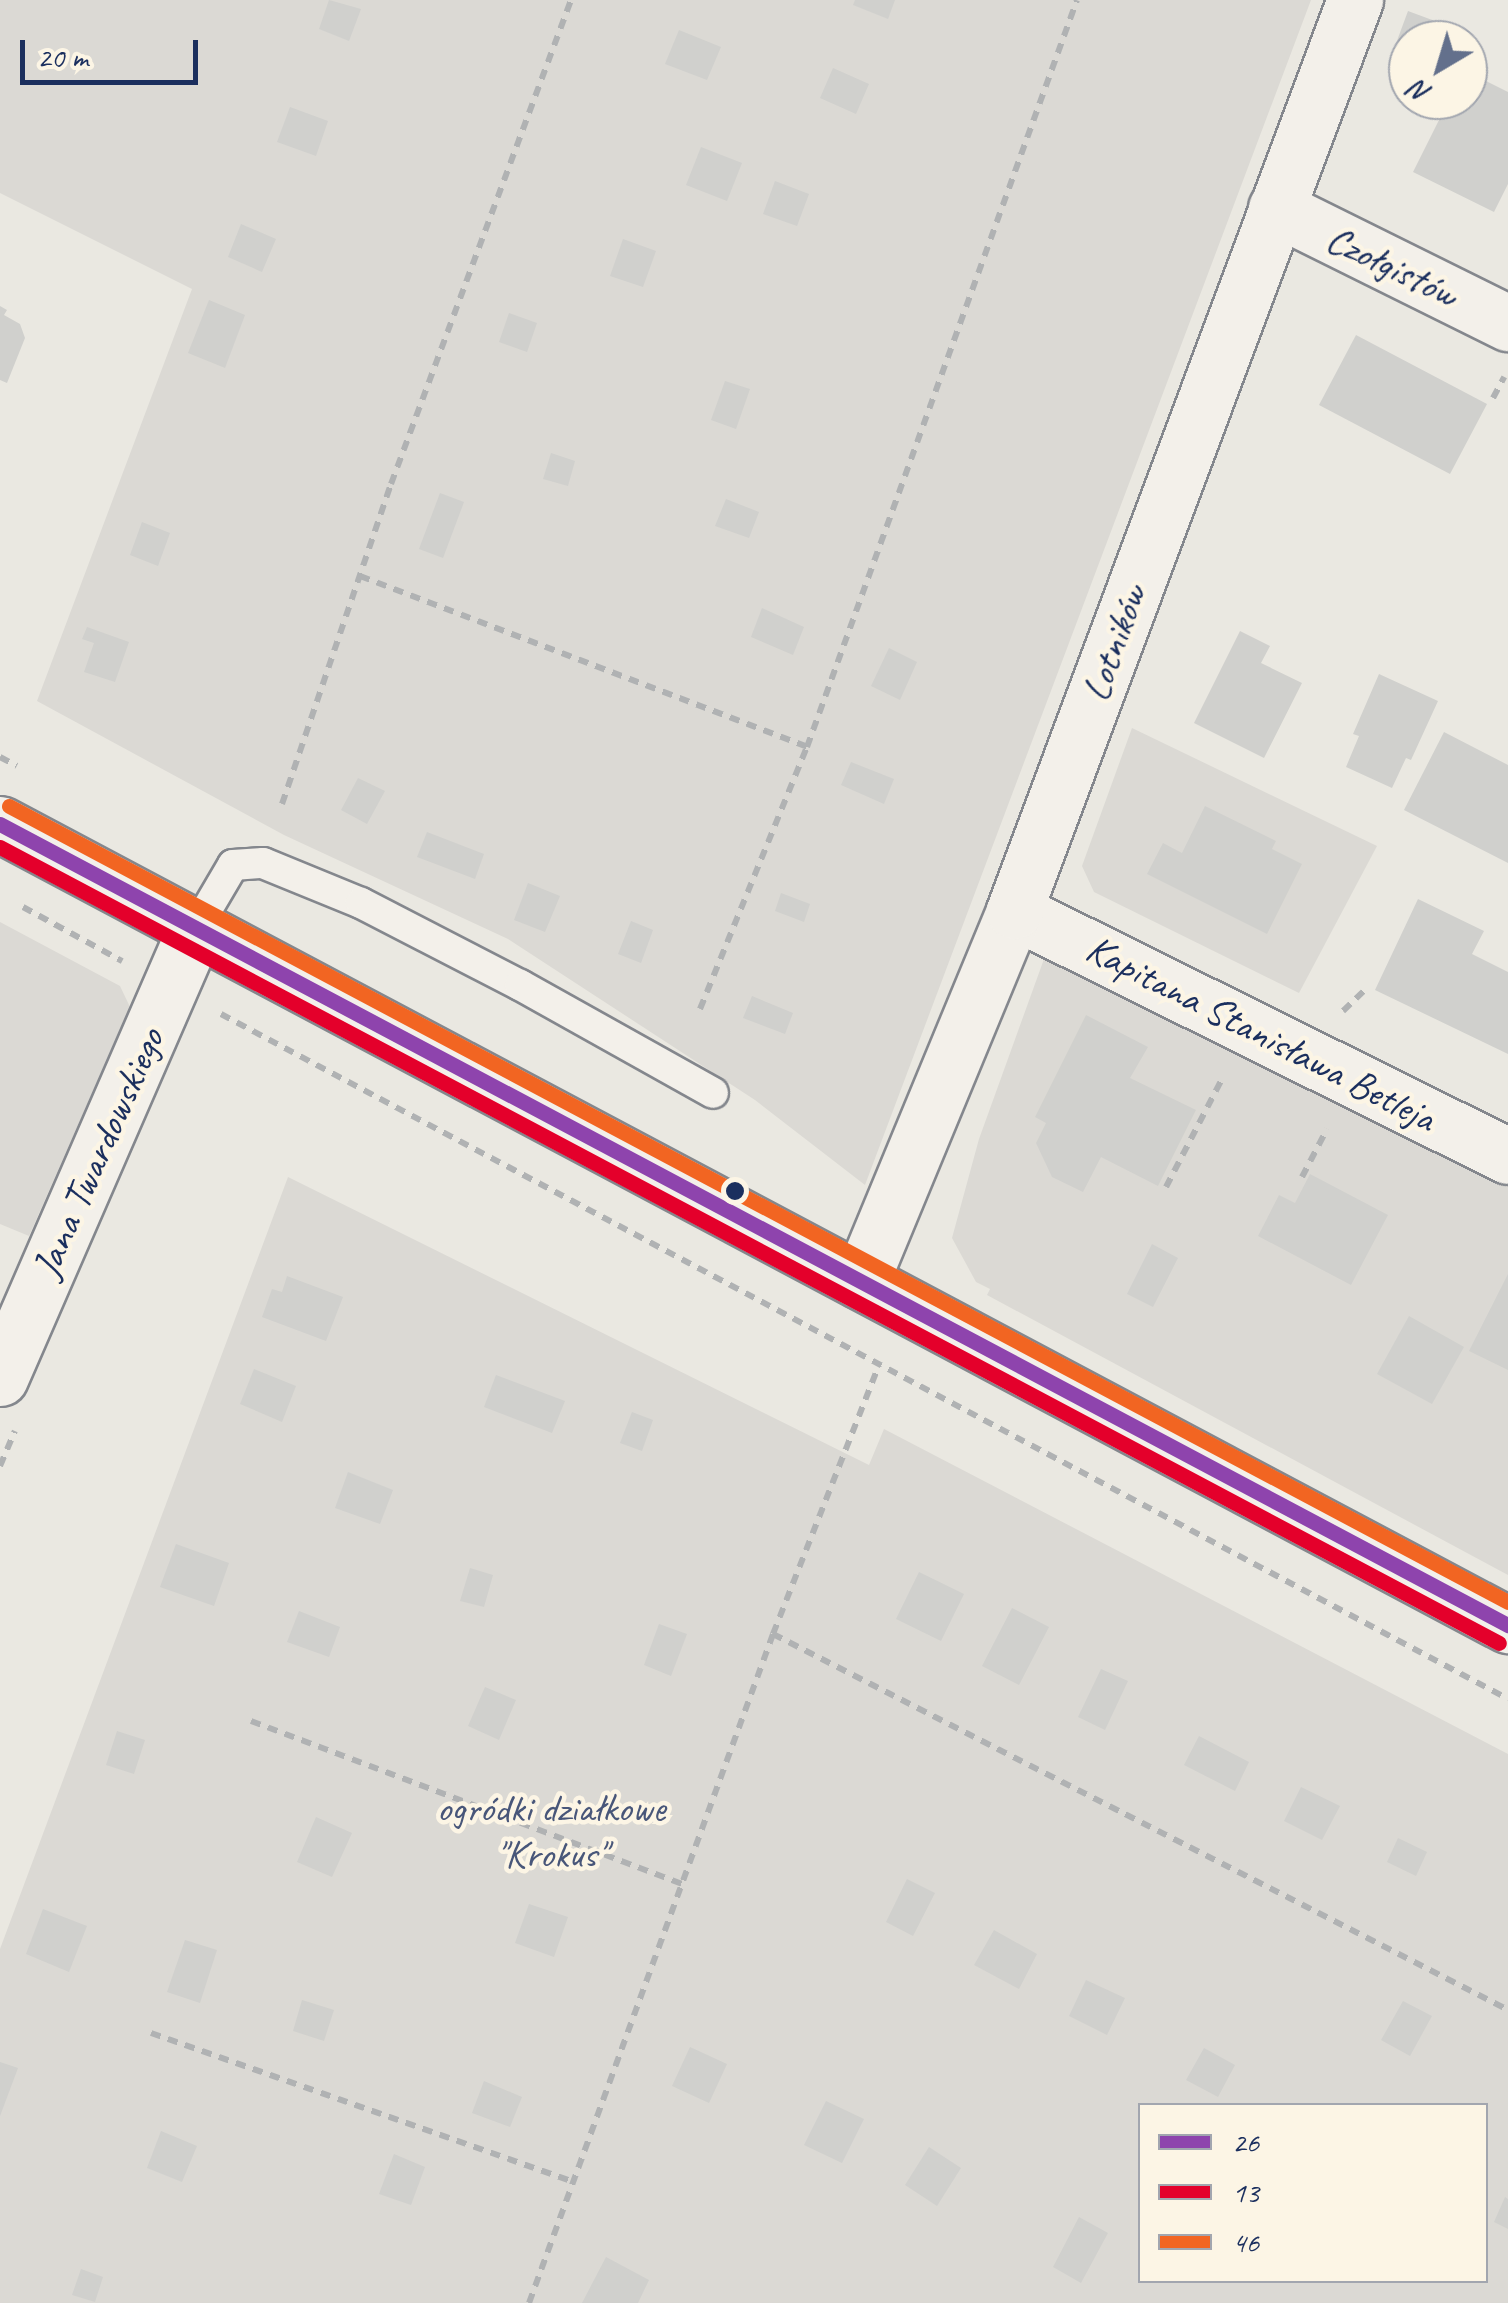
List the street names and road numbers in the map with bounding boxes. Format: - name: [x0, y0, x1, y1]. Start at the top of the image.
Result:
- street label: Czołgistów: [1319, 214, 1465, 318]
- street label: Lotników: [1071, 579, 1157, 707]
- street label: Kapitana Stanisława Betleja: [1078, 924, 1444, 1142]
- street label: Jana Twardowskiego: [22, 1021, 174, 1285]

